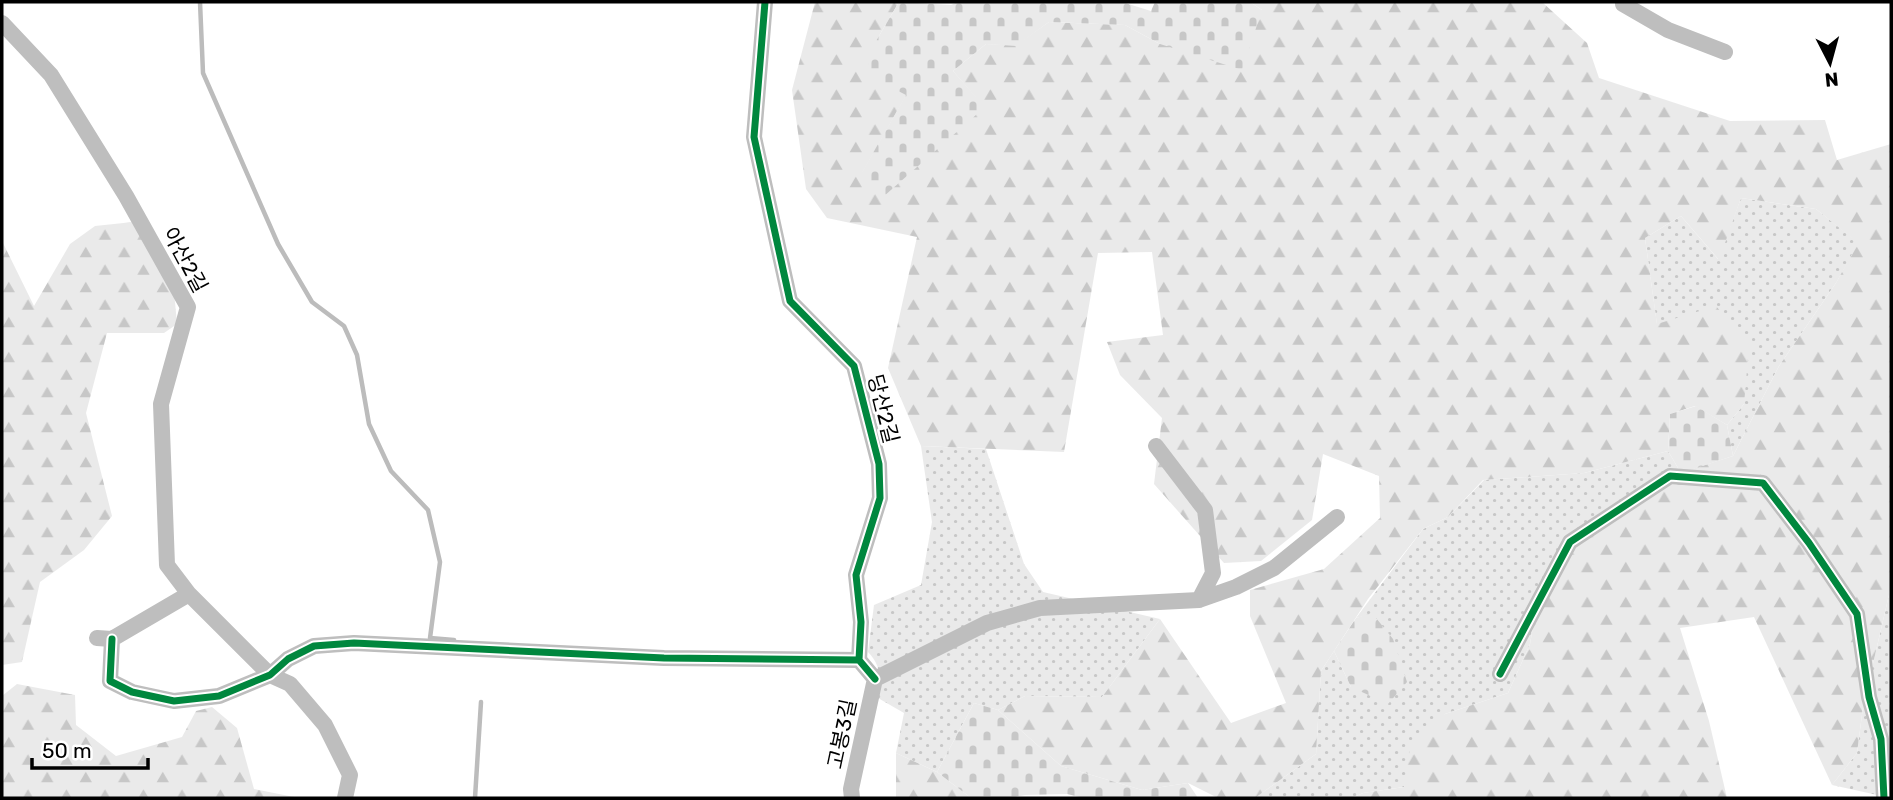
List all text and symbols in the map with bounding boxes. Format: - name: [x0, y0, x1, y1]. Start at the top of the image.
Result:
- north arrow: [1795, 28, 1865, 98]
- text: N: [1824, 67, 1840, 92]
- street label: 아산2길: [158, 223, 213, 297]
- street label: 당산2길: [863, 372, 904, 446]
- street label: 고봉3길: [822, 697, 861, 771]
- scale bar: [32, 726, 147, 770]
- text: 50 m: [42, 738, 92, 763]

